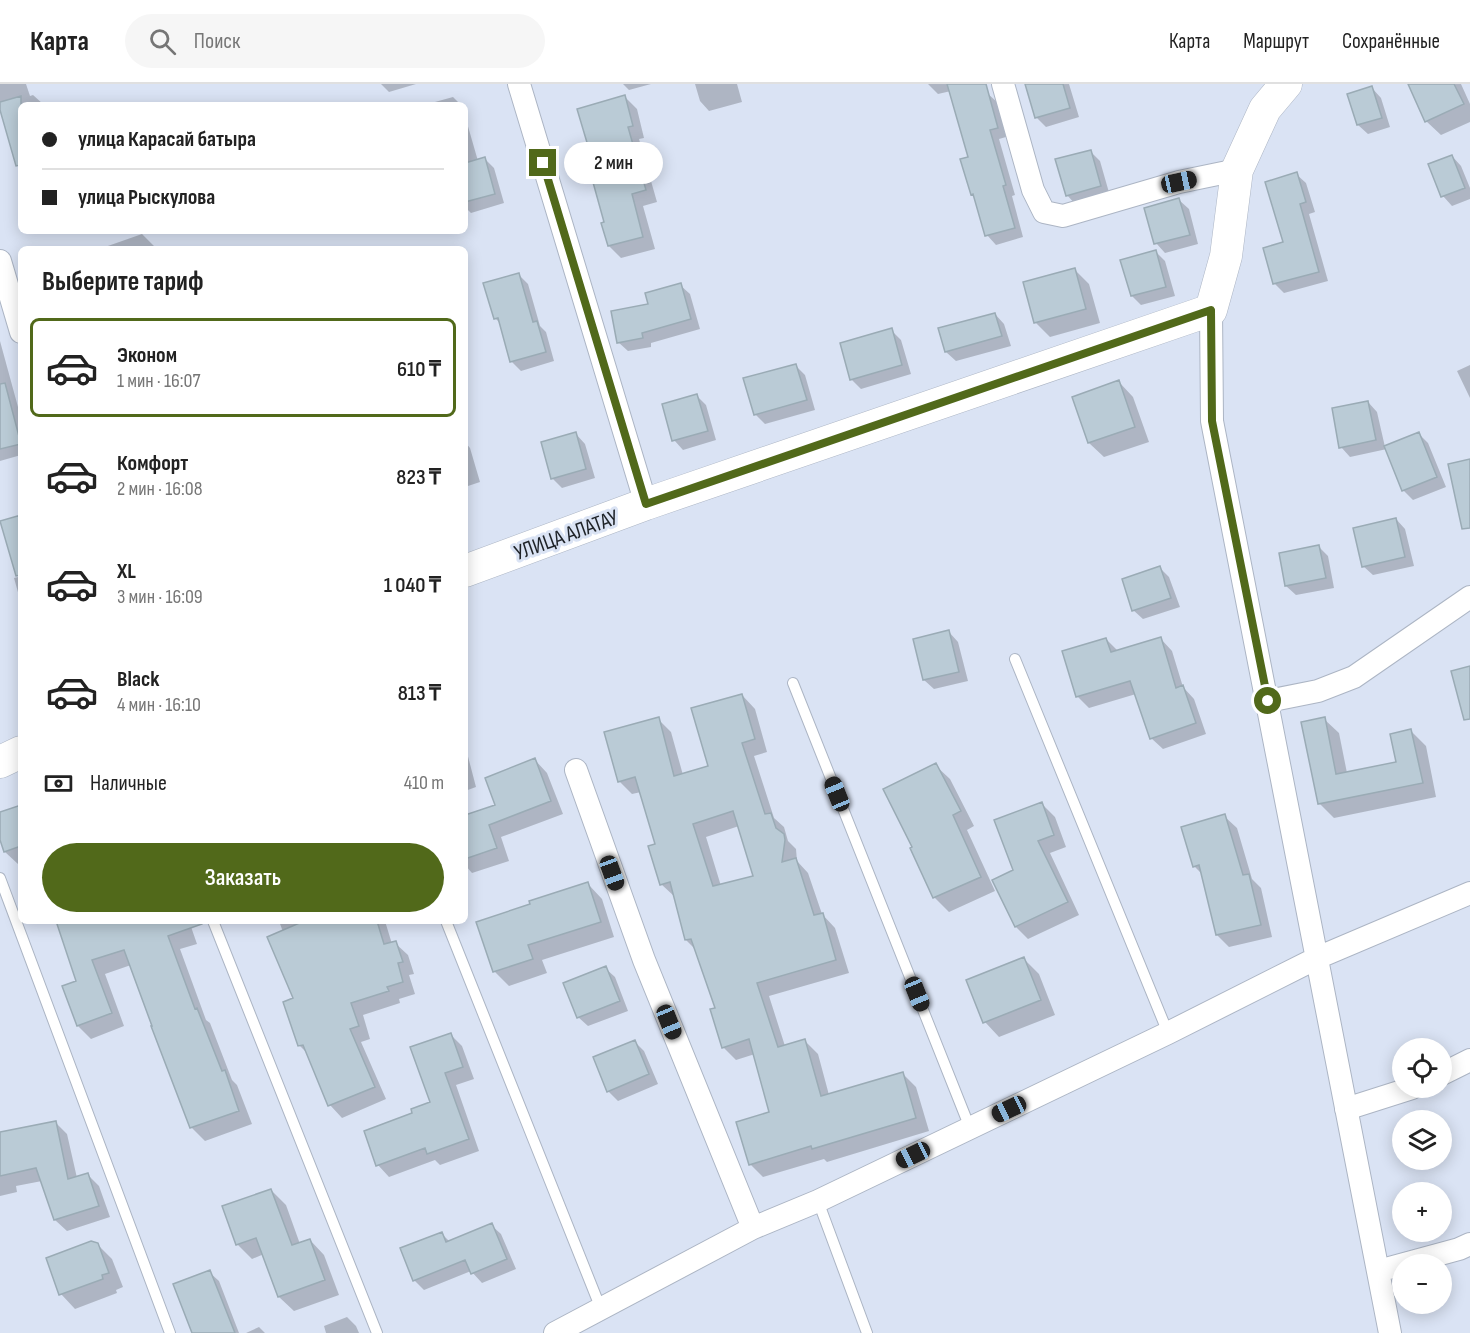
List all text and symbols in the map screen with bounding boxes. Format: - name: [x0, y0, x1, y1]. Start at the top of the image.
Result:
- search box: [125, 14, 545, 68]
- text: Карта: [30, 25, 89, 58]
- icon: search: [146, 25, 179, 58]
- text: Поиск: [194, 28, 240, 55]
- text: Карта: [1169, 29, 1210, 54]
- text: Маршрут: [1243, 29, 1309, 54]
- text: Сохранённые: [1342, 29, 1440, 54]
- text: улица Карасай батыра: [78, 126, 256, 153]
- callout: 2 мин: [564, 142, 663, 184]
- route end: [529, 149, 556, 176]
- text: 2 мин: [594, 151, 633, 175]
- car: [1160, 169, 1198, 195]
- text: улица Рыскулова: [78, 184, 215, 211]
- text: Выберите тариф: [42, 266, 204, 298]
- icon: car: [45, 341, 99, 395]
- text: Эконом: [117, 342, 177, 369]
- text: 610 ₸: [397, 356, 441, 383]
- text: 1 мин · 16:07: [117, 369, 200, 393]
- icon: car: [45, 449, 99, 503]
- text: Комфорт: [117, 450, 188, 477]
- text: 823 ₸: [396, 464, 441, 491]
- text: 2 мин · 16:08: [117, 477, 202, 501]
- street label: УЛИЦА АЛАТАУ: [511, 504, 623, 567]
- icon: car: [45, 557, 99, 611]
- text: XL: [117, 558, 136, 585]
- text: 1 040 ₸: [384, 572, 441, 599]
- text: 3 мин · 16:09: [117, 585, 203, 609]
- icon: car: [45, 665, 99, 719]
- text: Black: [117, 666, 159, 693]
- text: 813 ₸: [398, 680, 441, 707]
- route start: [1254, 687, 1281, 714]
- text: 4 мин · 16:10: [117, 693, 201, 717]
- icon: cash: [42, 767, 75, 800]
- text: Наличные: [90, 770, 167, 797]
- text: 410 m: [404, 771, 444, 795]
- car: [822, 774, 852, 814]
- button: Заказать: [42, 843, 444, 912]
- car: [597, 853, 627, 893]
- car: [902, 974, 932, 1014]
- car: [654, 1002, 684, 1042]
- map controls: [1392, 1038, 1452, 1314]
- button: locate: [1392, 1038, 1452, 1098]
- car: [989, 1093, 1029, 1125]
- button: layers: [1392, 1110, 1452, 1170]
- car: [893, 1139, 933, 1171]
- button: +: [1392, 1182, 1452, 1242]
- button: −: [1392, 1254, 1452, 1314]

